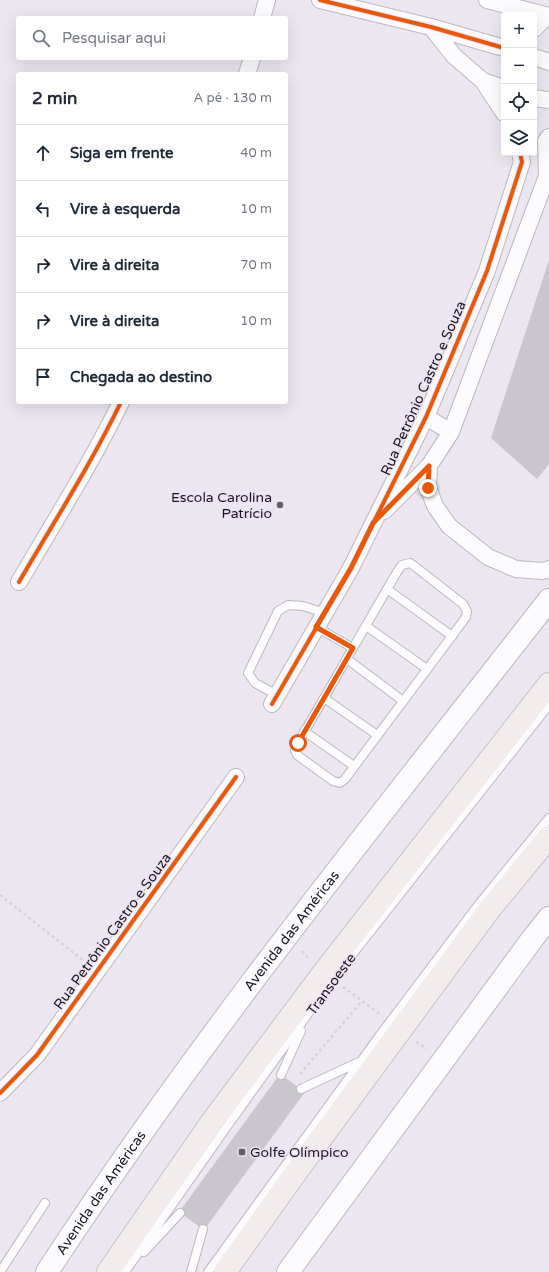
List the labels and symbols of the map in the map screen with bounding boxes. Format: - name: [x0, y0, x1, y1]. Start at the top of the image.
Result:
- street label: Rua Petrônio Castro e Souza: [377, 298, 470, 478]
- route end: [419, 479, 437, 497]
- place label: Escola Carolina Patrício: [171, 489, 272, 522]
- marker: Escola Carolina Patrício: [275, 500, 285, 510]
- route start: [289, 734, 307, 752]
- street label: Rua Petrônio Castro e Souza: [50, 850, 175, 1013]
- street label: Avenida das Américas: [240, 867, 343, 994]
- street label: Transoeste: [303, 950, 360, 1019]
- street label: Avenida das Américas: [53, 1127, 150, 1258]
- place label: Golfe Olímpico: [250, 1144, 348, 1161]
- marker: Golfe Olímpico: [237, 1147, 247, 1157]

